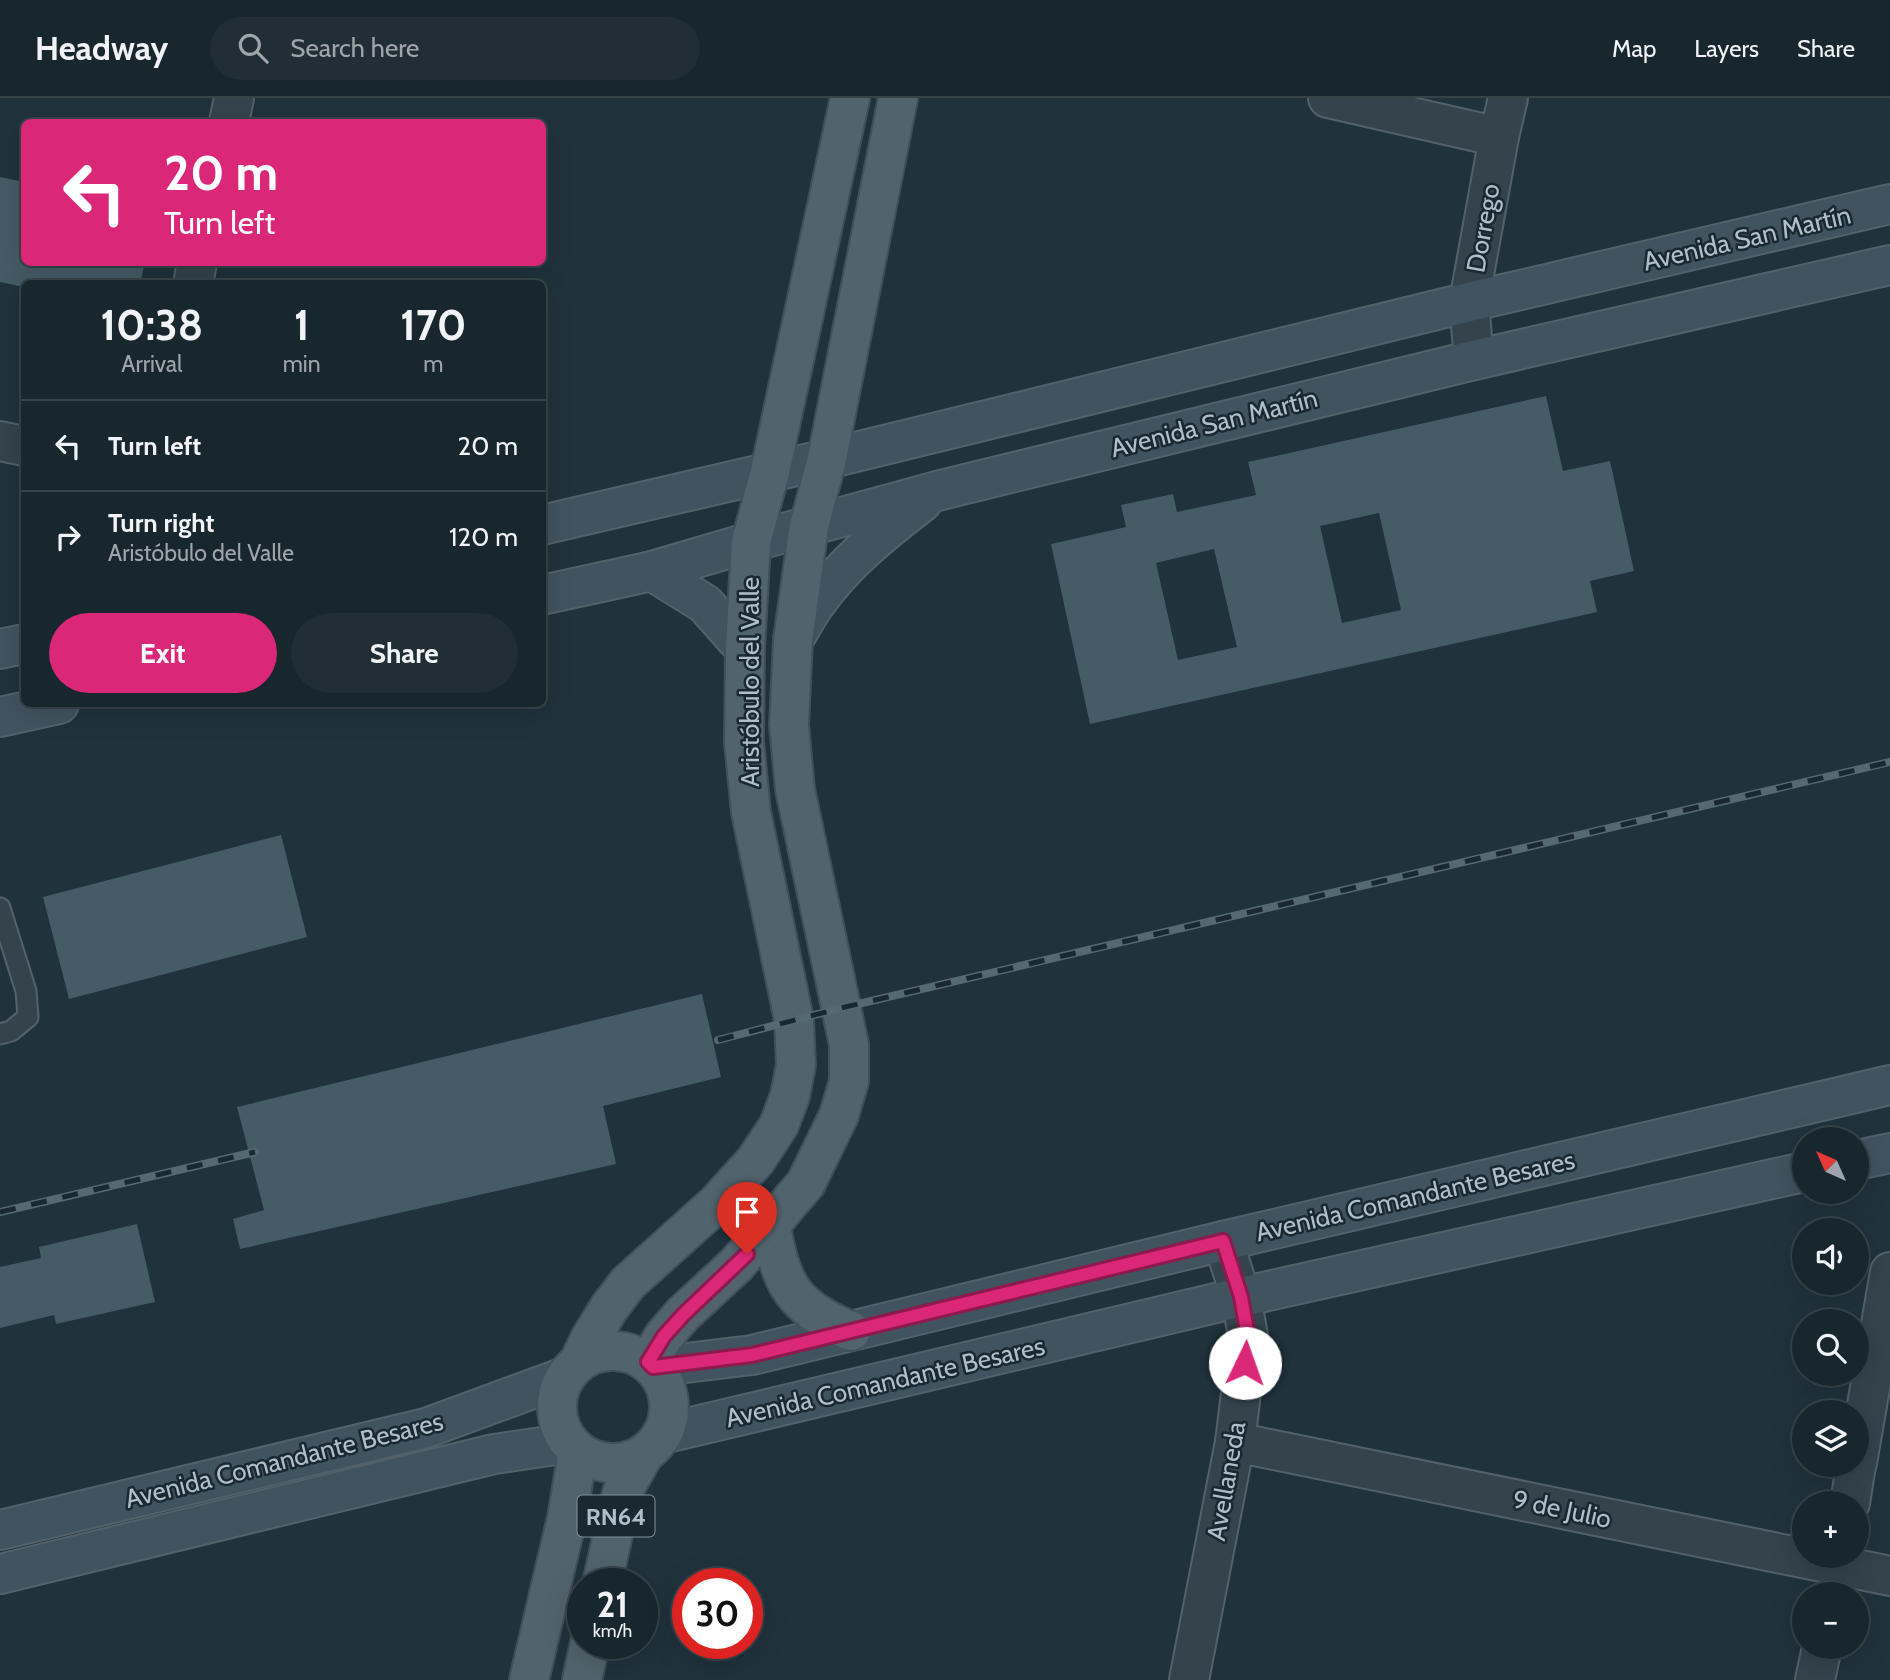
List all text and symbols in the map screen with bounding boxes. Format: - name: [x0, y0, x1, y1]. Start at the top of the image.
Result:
- search box: [210, 17, 700, 80]
- text: Headway: [35, 28, 168, 68]
- icon: search: [234, 29, 272, 67]
- text: Search here: [290, 32, 419, 64]
- text: Map: [1612, 34, 1656, 63]
- text: Layers: [1694, 34, 1759, 63]
- text: Share: [1797, 34, 1855, 63]
- text: 20 m: [164, 143, 278, 202]
- icon: left: [49, 147, 140, 238]
- street label: Dorrego: [1459, 181, 1507, 275]
- street label: Avenida San Martín: [1640, 199, 1854, 277]
- text: Turn left: [164, 203, 275, 242]
- text: 10:38: [101, 299, 203, 351]
- text: 1: [294, 299, 309, 351]
- text: 170: [400, 299, 466, 351]
- text: Arrival: [121, 350, 182, 378]
- text: min: [283, 350, 321, 378]
- text: m: [423, 350, 443, 378]
- street label: Avenida San Martín: [1107, 382, 1321, 464]
- icon: left: [49, 427, 87, 465]
- text: Turn left: [108, 430, 201, 462]
- text: 20 m: [458, 430, 518, 462]
- text: Turn right: [108, 507, 214, 539]
- icon: right: [49, 518, 87, 556]
- text: 120 m: [449, 521, 518, 553]
- text: Aristóbulo del Valle: [108, 539, 294, 567]
- street label: Aristóbulo del Valle: [734, 577, 766, 787]
- button: Exit: [49, 613, 277, 693]
- button: Share: [291, 613, 518, 693]
- north arrow: [1792, 1127, 1869, 1204]
- map controls: [1792, 1127, 1869, 1659]
- street label: Avenida Comandante Besares: [1252, 1144, 1578, 1248]
- pin: [717, 1182, 777, 1254]
- icon: arrive: [728, 1193, 766, 1231]
- button: sound: [1792, 1218, 1869, 1295]
- button: search: [1792, 1309, 1869, 1386]
- position arrow: [1208, 1326, 1282, 1400]
- street label: Avenida Comandante Besares: [722, 1330, 1048, 1434]
- button: layers: [1792, 1400, 1869, 1477]
- street label: Avenida Comandante Besares: [122, 1405, 447, 1515]
- street label: Avellaneda: [1200, 1418, 1252, 1543]
- street label: 9 de Julio: [1510, 1483, 1614, 1535]
- button: +: [1792, 1491, 1869, 1568]
- road number: RN64: [578, 1496, 654, 1536]
- speed limit sign: 30: [672, 1568, 763, 1659]
- button: −: [1792, 1582, 1869, 1659]
- text: 21: [597, 1583, 628, 1626]
- text: km/h: [593, 1620, 632, 1642]

